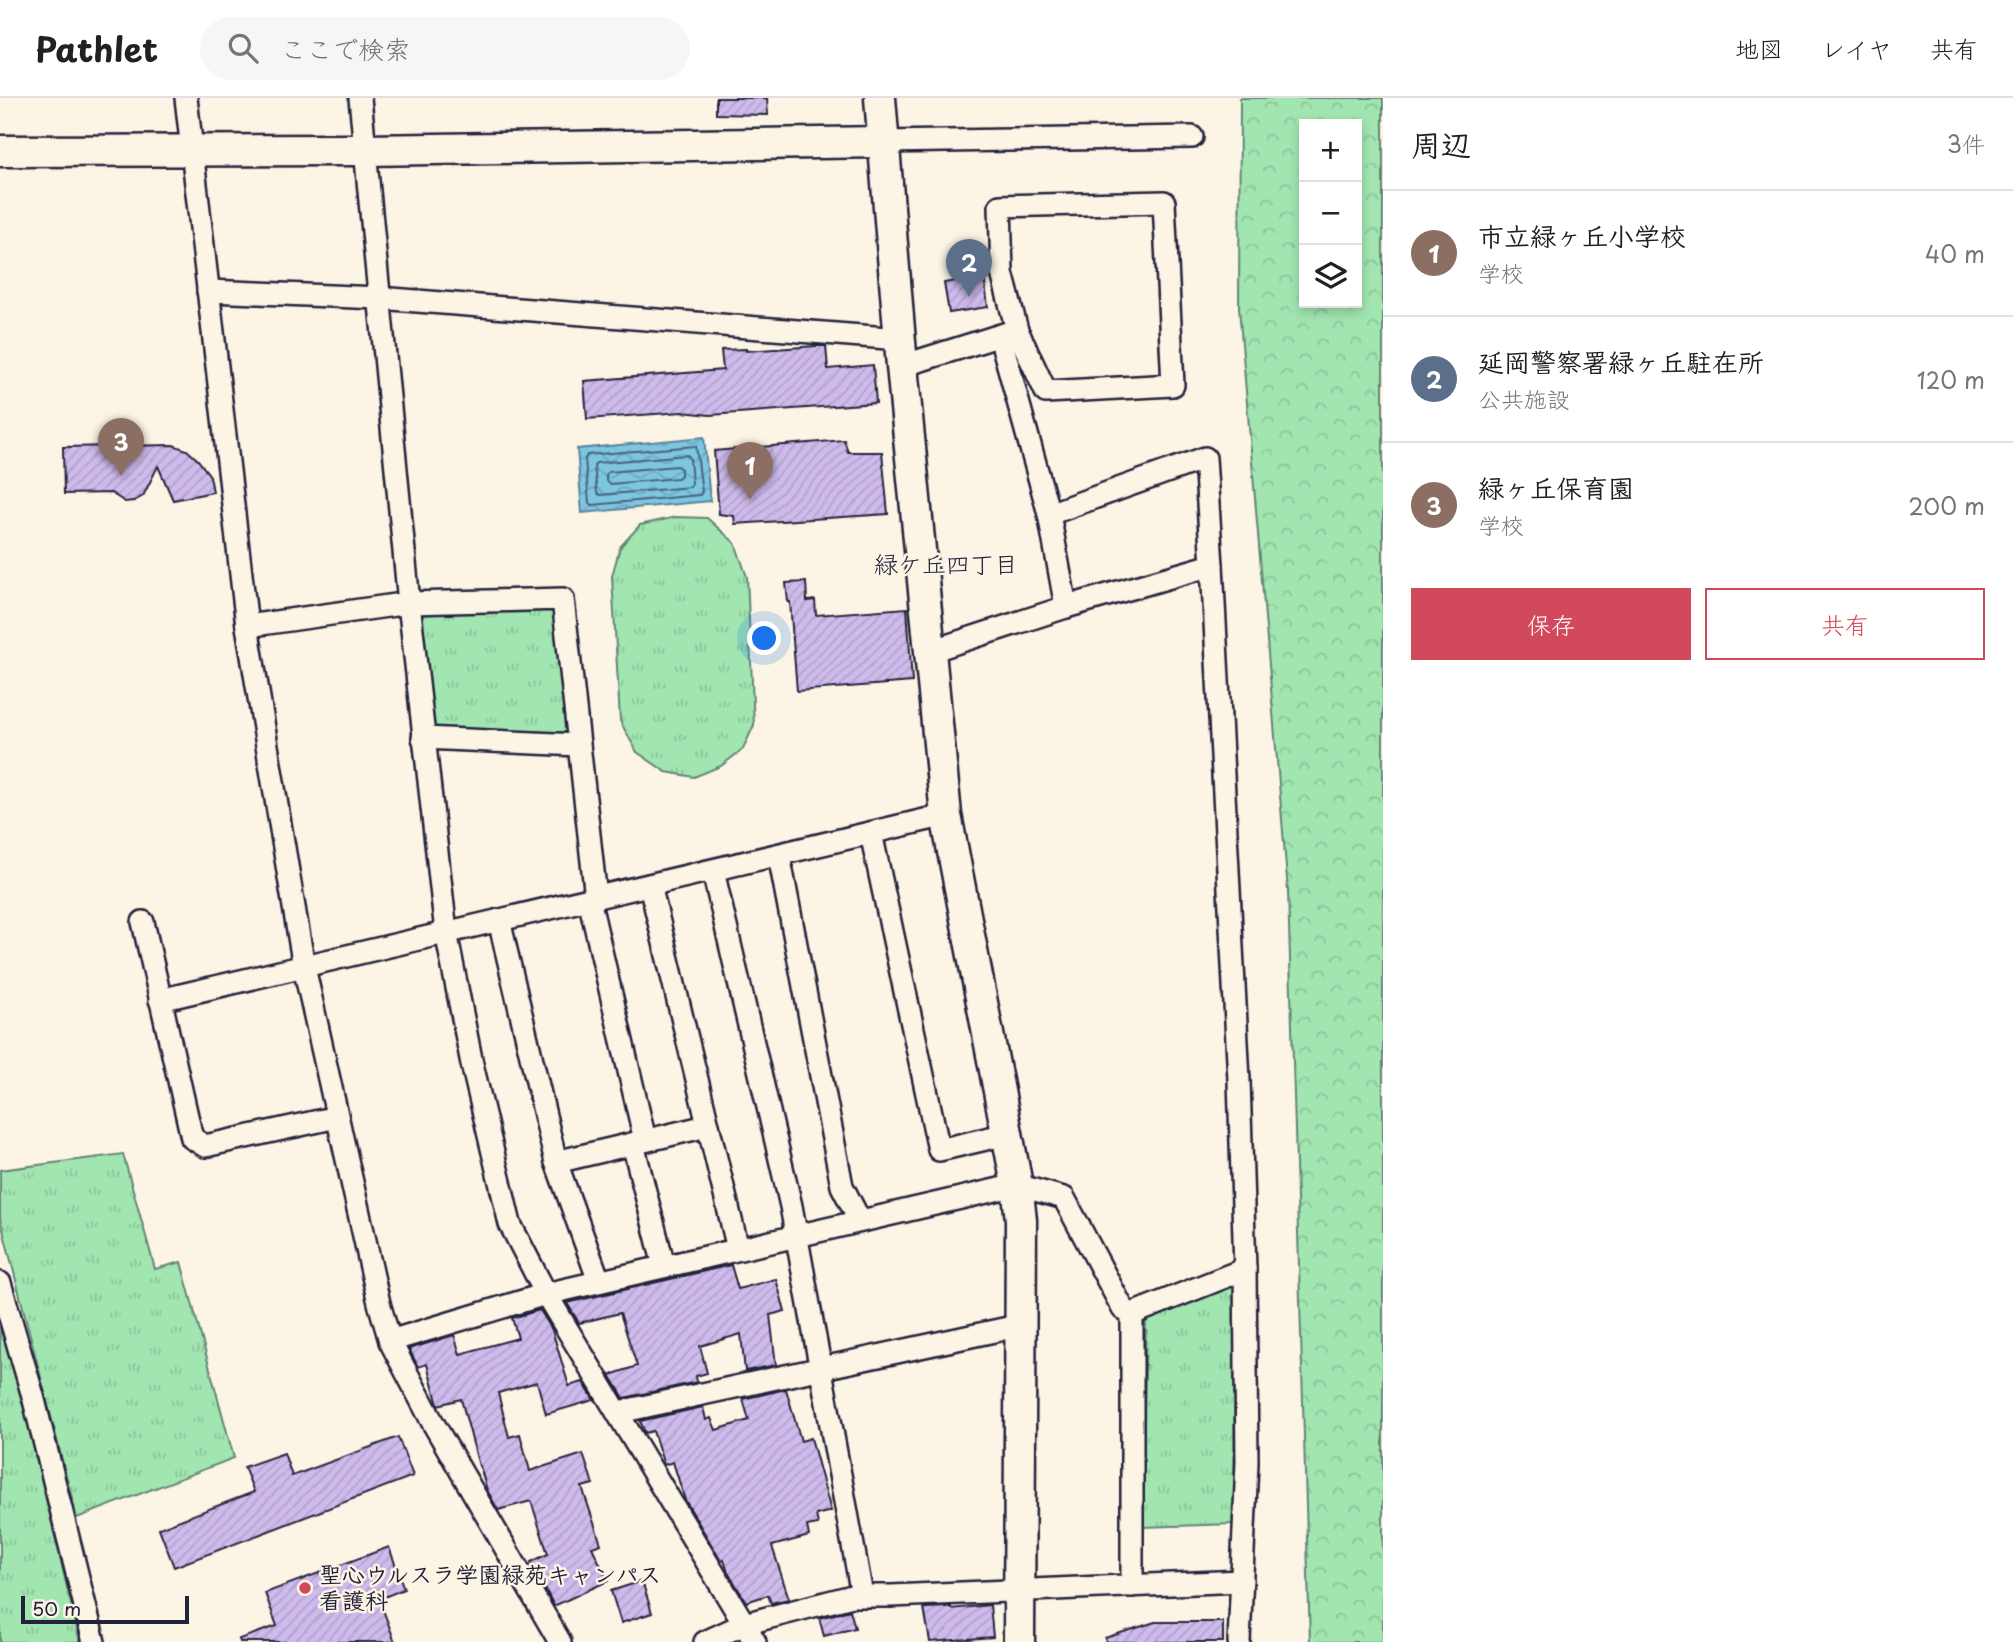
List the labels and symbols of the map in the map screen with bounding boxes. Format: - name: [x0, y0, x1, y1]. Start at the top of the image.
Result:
- pin: 2: [946, 239, 992, 297]
- pin: 3: [98, 418, 144, 476]
- pin: 1: [727, 442, 773, 500]
- district label: 緑ケ丘四丁目: [874, 545, 1018, 581]
- your location: [747, 621, 781, 655]
- place label: 聖心ウルスラ学園緑苑キャンパス 看護科: [319, 1556, 661, 1617]
- marker: 聖心ウルスラ学園緑苑キャンパス 看護科: [297, 1580, 313, 1596]
- scale bar: [21, 1593, 189, 1625]

